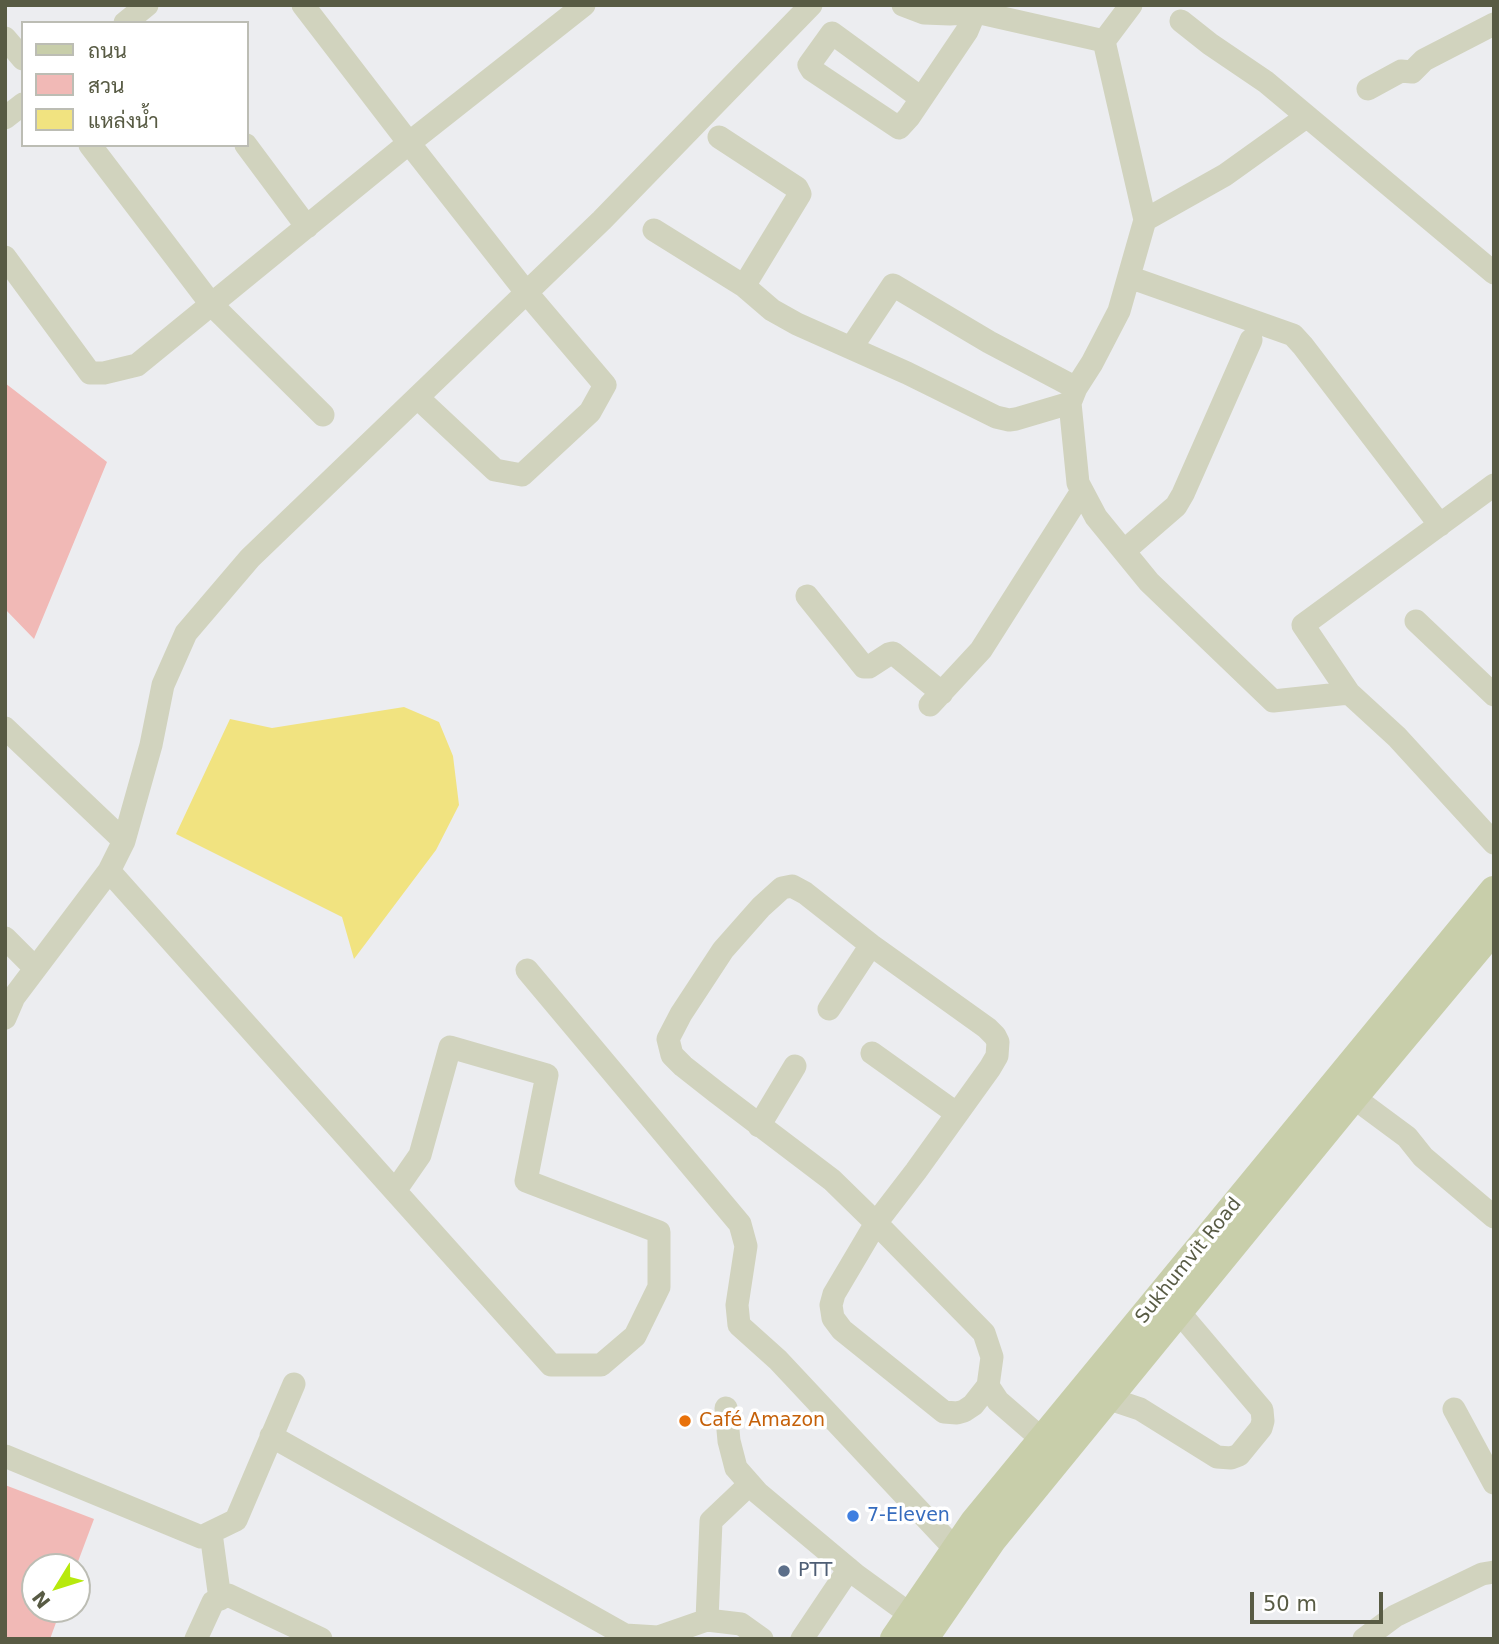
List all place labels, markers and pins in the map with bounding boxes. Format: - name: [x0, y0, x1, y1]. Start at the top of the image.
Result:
- place label: Café Amazon: [699, 1410, 825, 1432]
- marker: Café Amazon: [677, 1413, 693, 1429]
- place label: 7-Eleven: [867, 1505, 950, 1527]
- marker: 7-Eleven: [845, 1508, 861, 1524]
- place label: PTT: [798, 1560, 832, 1582]
- marker: PTT: [776, 1563, 792, 1579]

